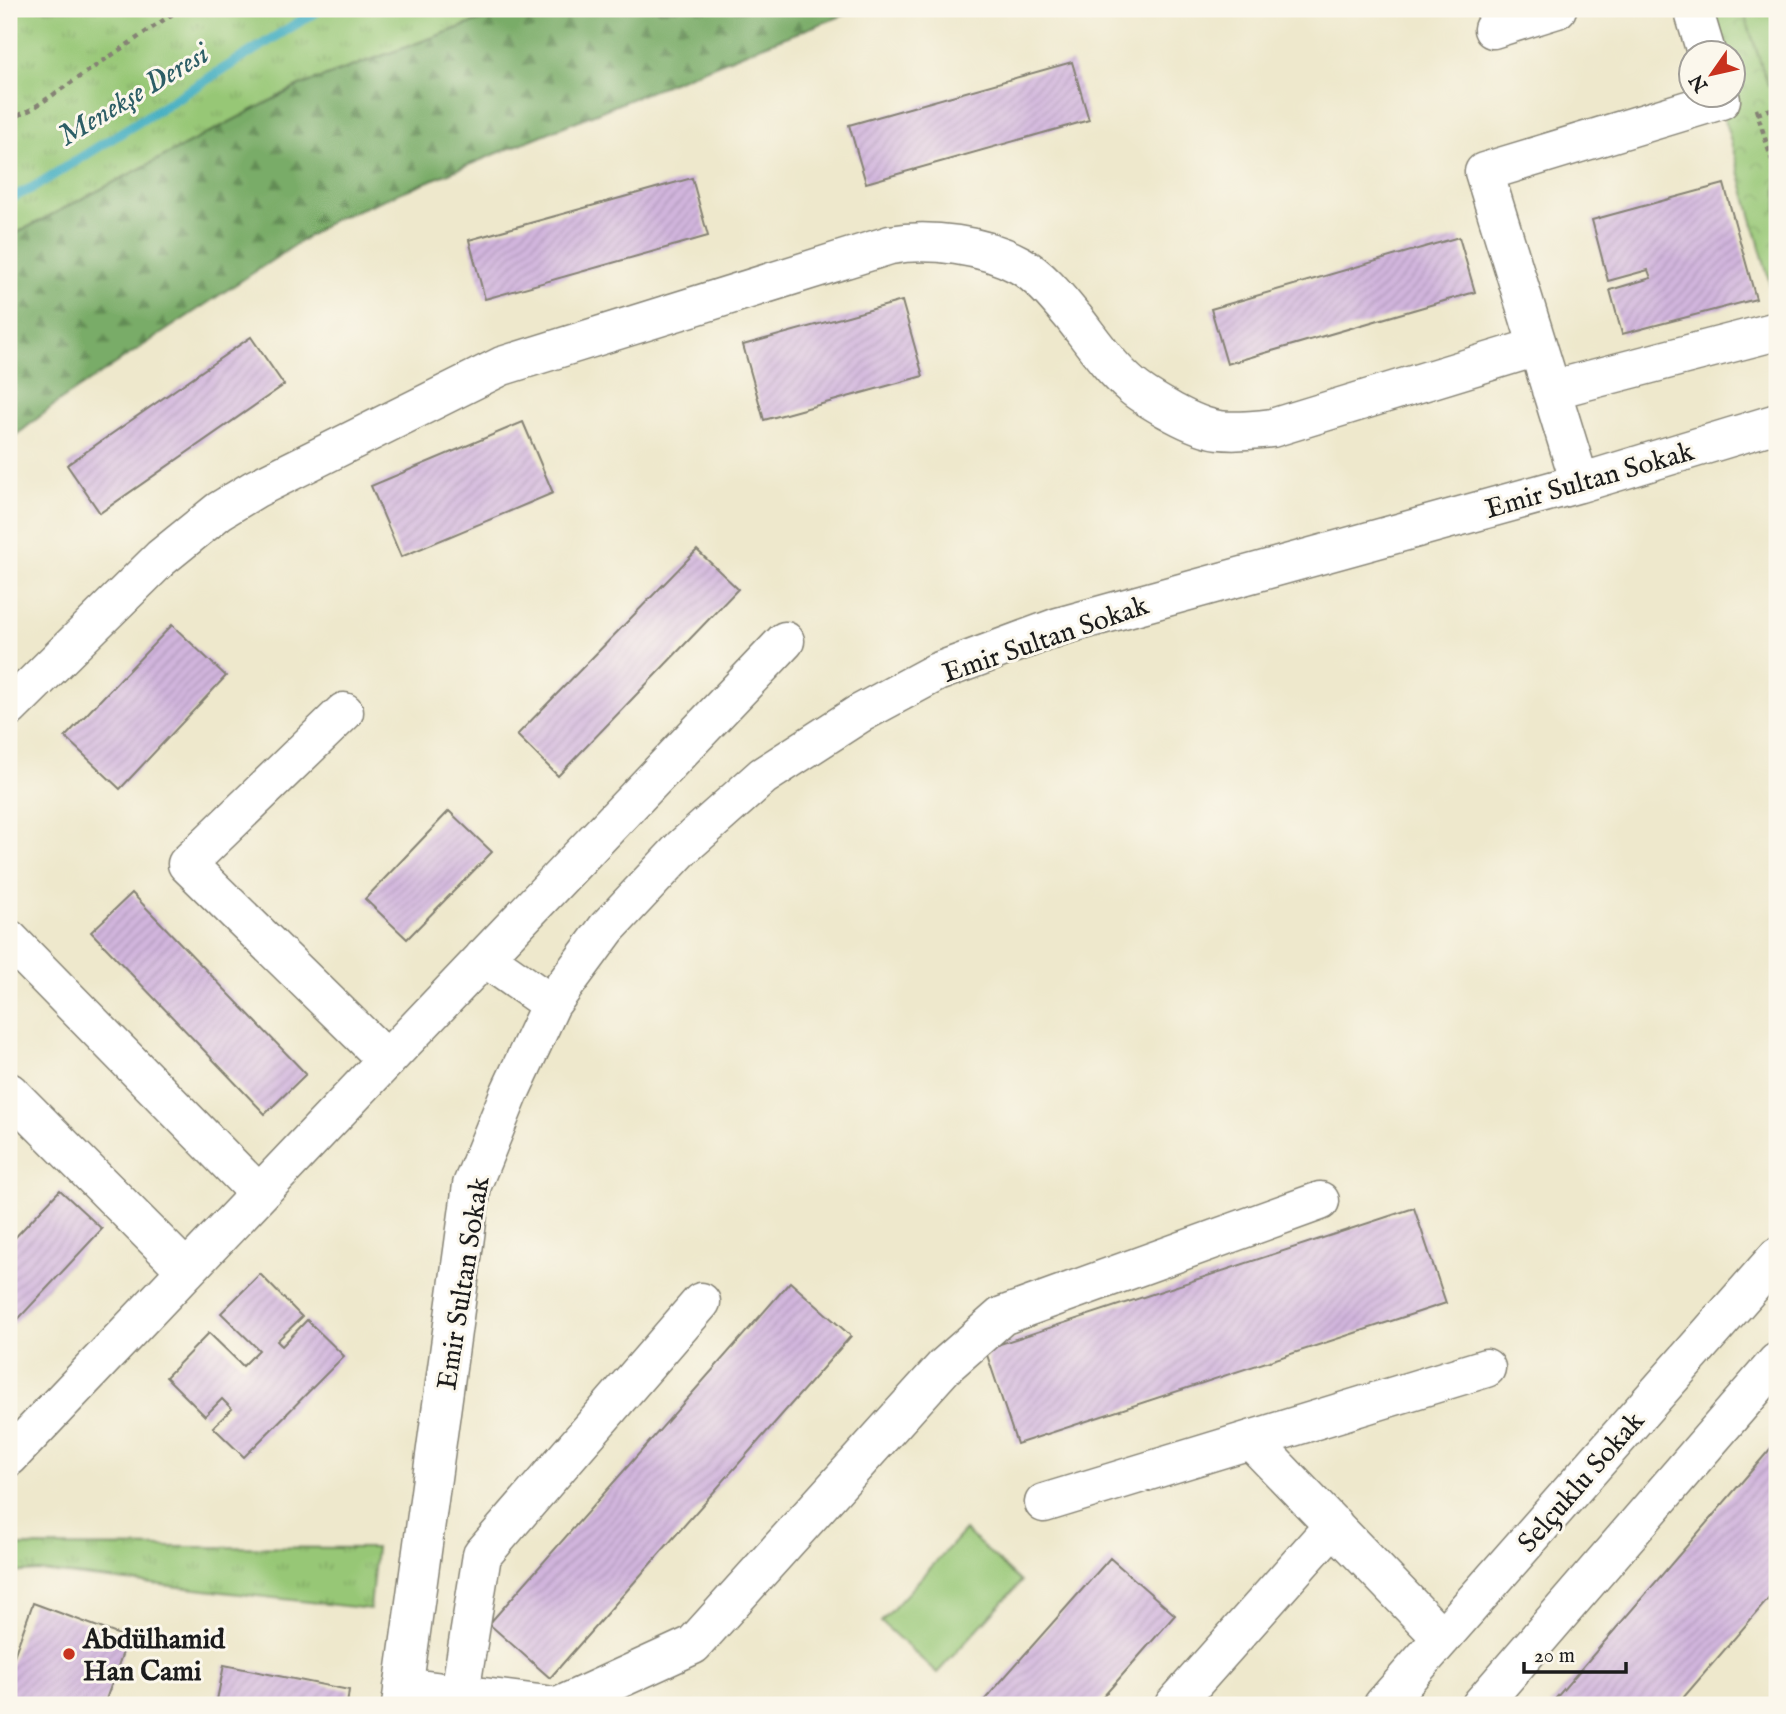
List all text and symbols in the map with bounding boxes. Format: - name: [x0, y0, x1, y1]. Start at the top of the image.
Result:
- water label: Menekşe Deresi: [52, 35, 218, 156]
- north arrow: [1678, 38, 1748, 108]
- text: N: [1685, 68, 1715, 97]
- street label: Emir Sultan Sokak: [1481, 435, 1699, 528]
- street label: Emir Sultan Sokak: [938, 588, 1154, 692]
- street label: Emir Sultan Sokak: [430, 1173, 499, 1393]
- street label: Selçuklu Sokak: [1511, 1404, 1653, 1560]
- place label: Abdülhamid Han Cami: [82, 1623, 226, 1690]
- scale bar: [1524, 1630, 1625, 1674]
- text: 20 m: [1534, 1643, 1575, 1670]
- marker: Abdülhamid Han Cami: [61, 1646, 77, 1662]

